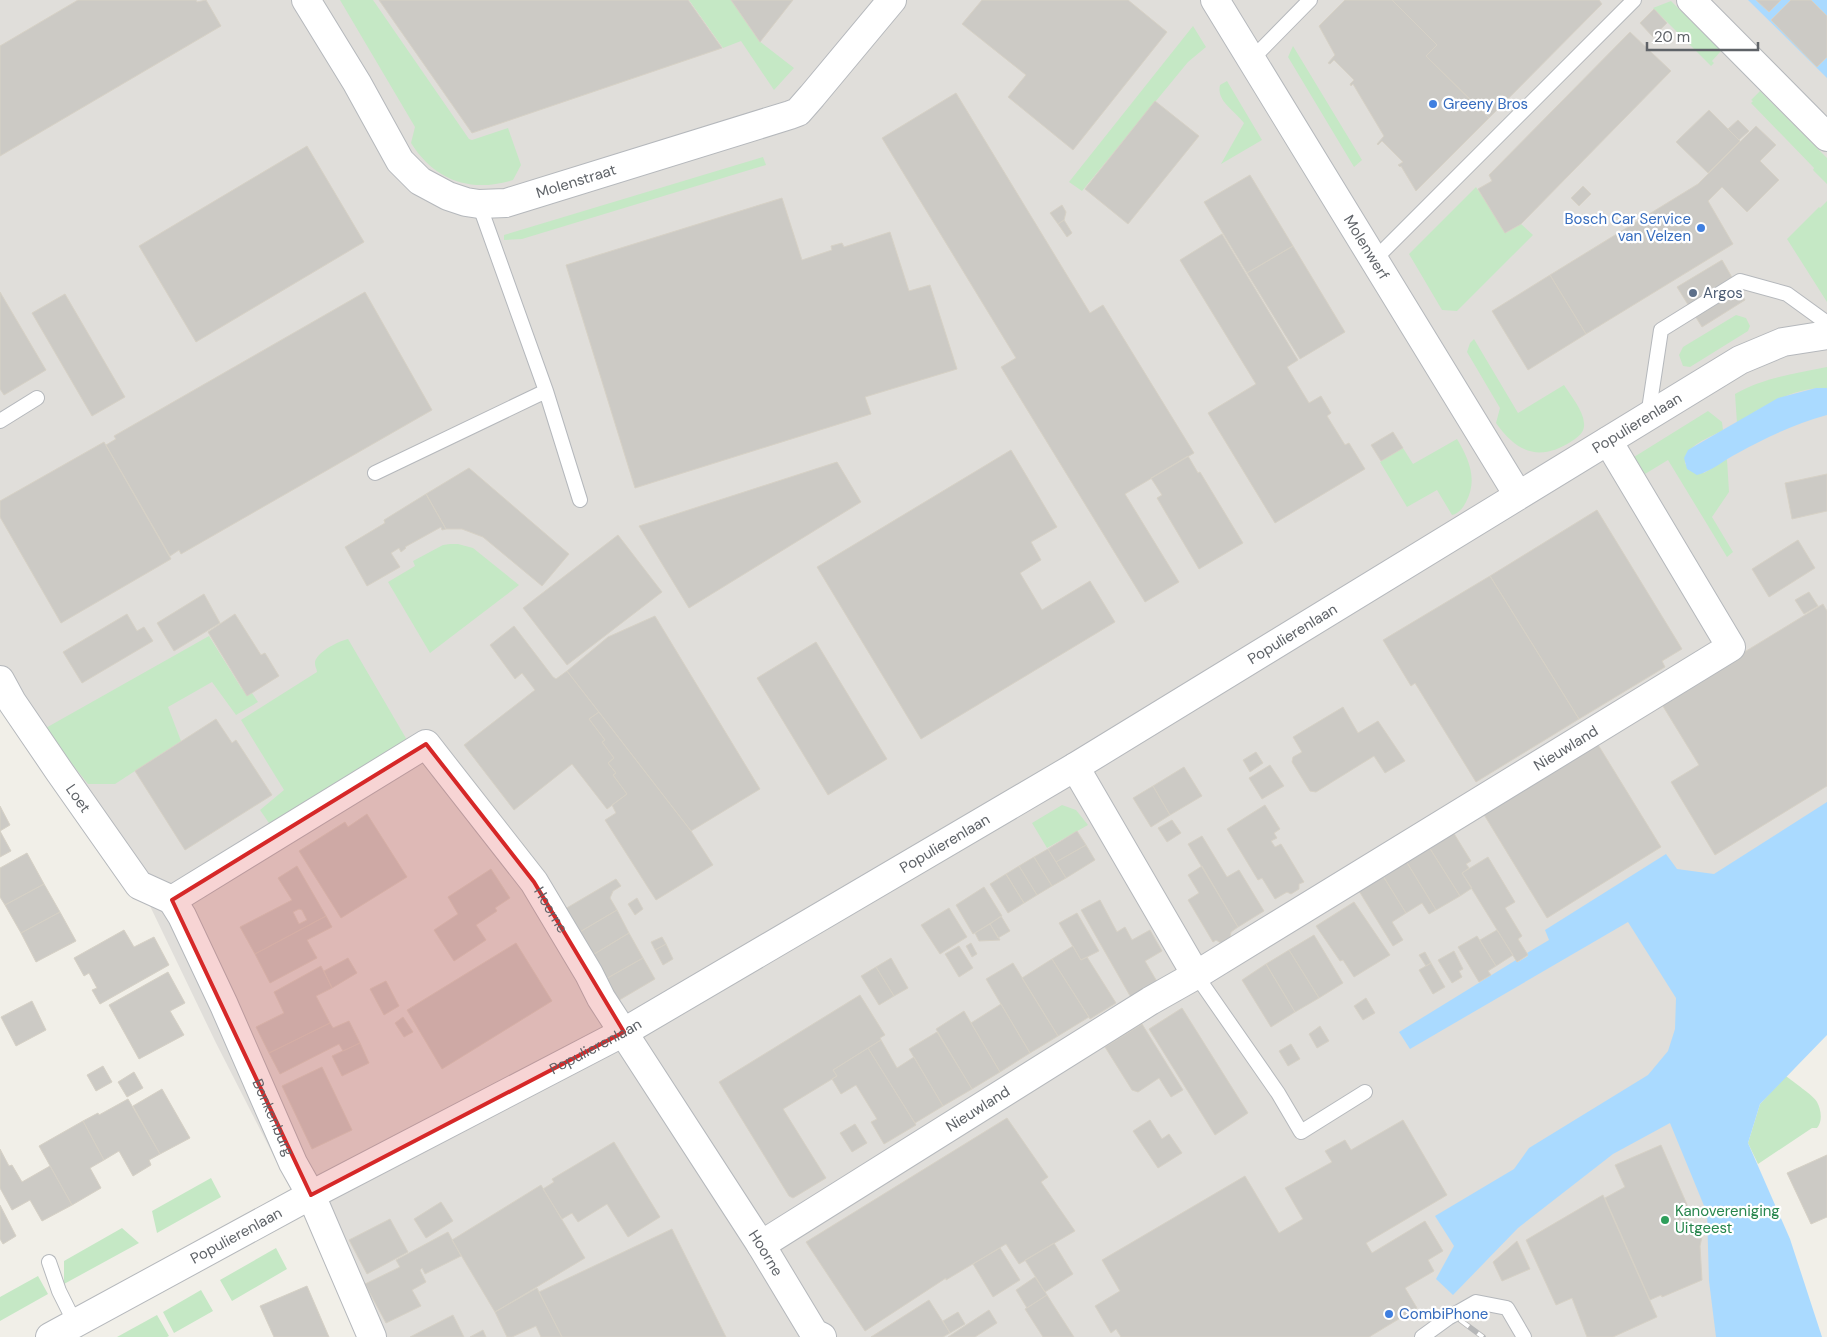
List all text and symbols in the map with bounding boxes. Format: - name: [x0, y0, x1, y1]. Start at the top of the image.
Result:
- scale bar: [1647, 20, 1758, 52]
- text: 20 m: [1654, 27, 1690, 47]
- place label: Greeny Bros: [1443, 94, 1528, 114]
- marker: Greeny Bros: [1427, 98, 1439, 110]
- street label: Molenstraat: [534, 159, 619, 203]
- place label: Bosch Car Service van Velzen: [1565, 209, 1691, 246]
- street label: Molenwerf: [1339, 211, 1394, 283]
- marker: Bosch Car Service van Velzen: [1695, 222, 1707, 234]
- place label: Argos: [1703, 283, 1743, 303]
- marker: Argos: [1687, 287, 1699, 299]
- street label: Populierenlaan: [1589, 388, 1685, 458]
- street label: Populierenlaan: [1244, 599, 1341, 669]
- street label: Nieuwland: [1530, 721, 1602, 776]
- street label: Loet: [61, 780, 95, 817]
- street label: Populierenlaan: [896, 809, 993, 878]
- street label: Hoorne: [529, 883, 572, 937]
- street label: Populierenlaan: [546, 1014, 645, 1079]
- street label: Bonkenburg: [247, 1076, 299, 1159]
- street label: Nieuwland: [942, 1081, 1014, 1137]
- place label: Kanovereniging Uitgeest: [1675, 1201, 1780, 1238]
- street label: Populierenlaan: [187, 1203, 286, 1269]
- marker: Kanovereniging Uitgeest: [1659, 1214, 1671, 1226]
- street label: Hoorne: [744, 1226, 787, 1280]
- place label: CombiPhone: [1399, 1304, 1488, 1324]
- marker: CombiPhone: [1383, 1308, 1395, 1320]

